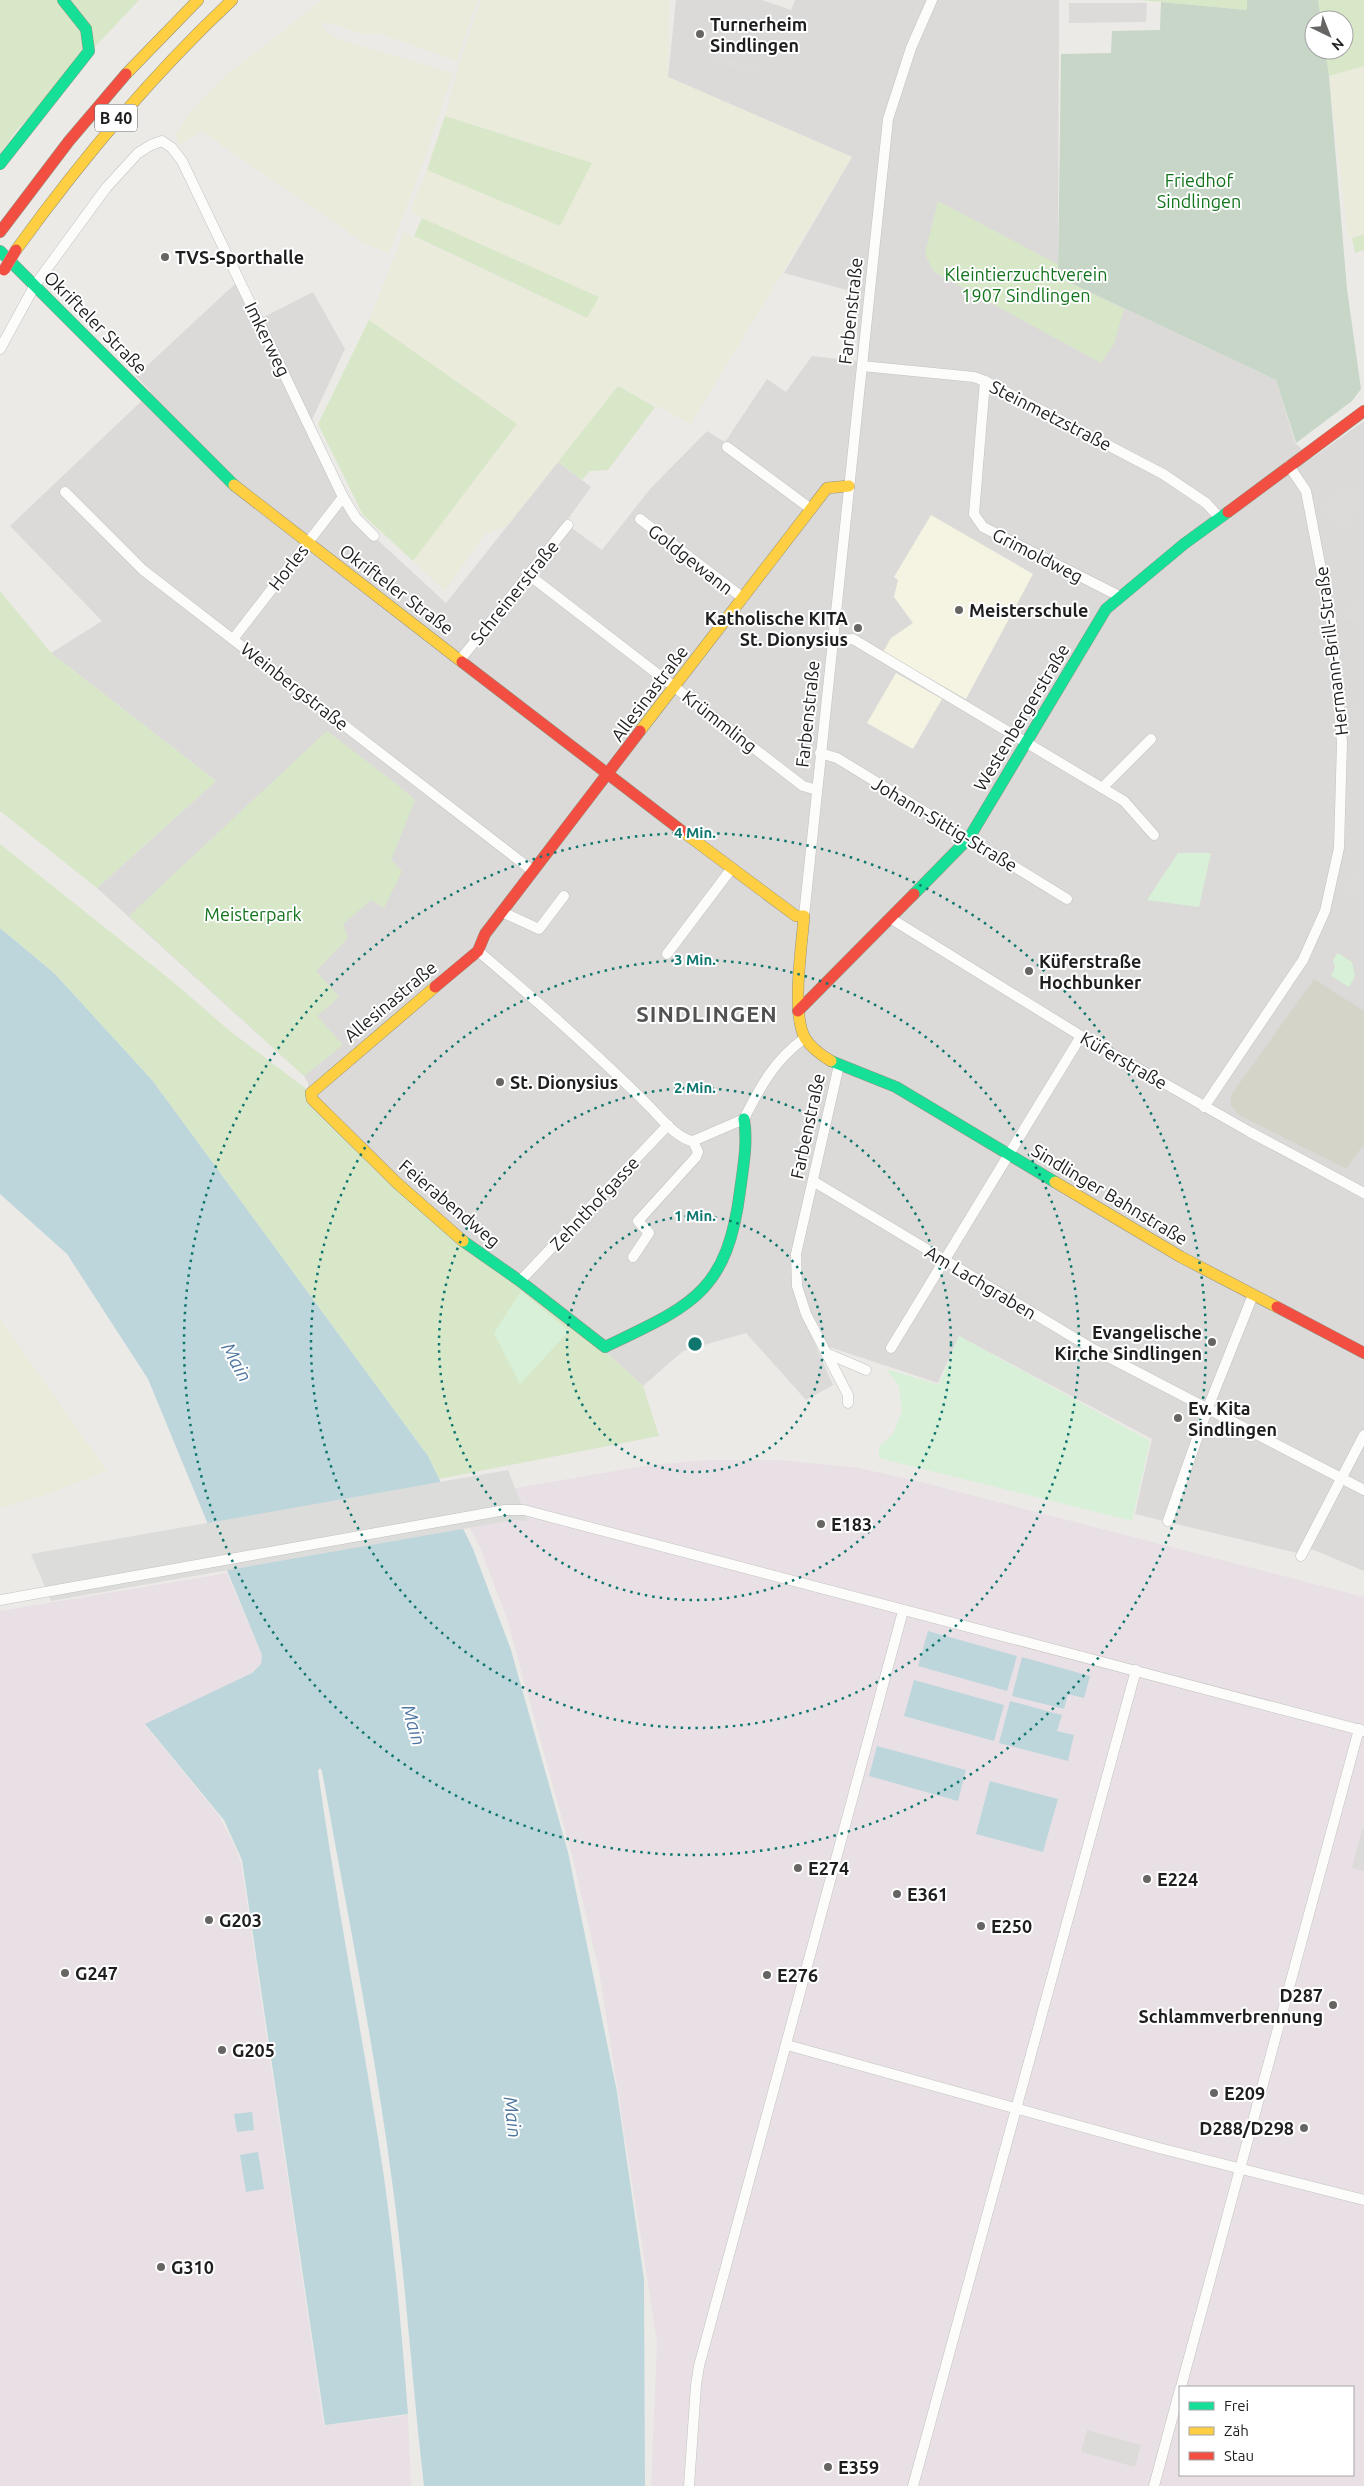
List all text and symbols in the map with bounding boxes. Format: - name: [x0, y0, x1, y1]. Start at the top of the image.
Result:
- north arrow: [1304, 10, 1354, 60]
- place label: Turnerheim Sindlingen: [710, 14, 807, 55]
- marker: Turnerheim Sindlingen: [694, 28, 706, 40]
- text: N: [1329, 35, 1347, 54]
- road number: B 40: [95, 105, 137, 132]
- park label: Friedhof Sindlingen: [1157, 170, 1241, 211]
- place label: TVS-Sporthalle: [175, 247, 304, 267]
- marker: TVS-Sporthalle: [159, 251, 171, 263]
- street label: Farbenstraße: [834, 257, 866, 365]
- park label: Kleintierzuchtverein 1907 Sindlingen: [945, 264, 1107, 305]
- street label: Okrifteler Straße: [40, 266, 152, 378]
- street label: Imkerweg: [241, 299, 295, 379]
- street label: Steinmetzstraße: [987, 376, 1115, 454]
- street label: Goldgewann: [645, 520, 737, 598]
- street label: Grimoldweg: [989, 524, 1087, 586]
- street label: Schreinerstraße: [466, 536, 562, 648]
- street label: Horles: [264, 540, 312, 594]
- street label: Okrifteler Straße: [336, 540, 458, 638]
- street label: Hermann-Brill-Straße: [1311, 565, 1351, 737]
- place label: Meisterschule: [969, 600, 1088, 620]
- marker: Meisterschule: [953, 604, 965, 616]
- place label: Katholische KITA St. Dionysius: [705, 608, 848, 649]
- marker: Katholische KITA St. Dionysius: [852, 622, 864, 634]
- street label: Weinbergstraße: [237, 638, 353, 734]
- street label: Westenbergerstraße: [969, 640, 1073, 794]
- street label: Allesinastraße: [607, 641, 691, 745]
- street label: Farbenstraße: [791, 660, 823, 768]
- street label: Krümmling: [679, 686, 761, 756]
- street label: Johann-Sittig-Straße: [869, 773, 1021, 875]
- text: 4 Min.: [674, 824, 716, 841]
- park label: Meisterpark: [204, 904, 302, 924]
- text: 3 Min.: [674, 951, 716, 968]
- place label: Küferstraße Hochbunker: [1039, 951, 1142, 992]
- street label: Allesinastraße: [340, 957, 440, 1045]
- marker: Küferstraße Hochbunker: [1023, 965, 1035, 977]
- district label: SINDLINGEN: [636, 1001, 778, 1026]
- street label: Küferstraße: [1077, 1027, 1171, 1093]
- street label: Farbenstraße: [786, 1071, 828, 1181]
- place label: St. Dionysius: [510, 1072, 618, 1092]
- marker: St. Dionysius: [494, 1076, 506, 1088]
- text: 2 Min.: [674, 1079, 716, 1096]
- street label: Sindlinger Bahnstraße: [1028, 1140, 1192, 1248]
- street label: Zehnthofgasse: [546, 1152, 642, 1254]
- street label: Feierabendweg: [396, 1155, 504, 1251]
- text: 1 Min.: [674, 1207, 716, 1224]
- street label: Am Lachgraben: [922, 1241, 1040, 1323]
- place label: Evangelische Kirche Sindlingen: [1055, 1322, 1202, 1363]
- centre of rings: [686, 1335, 704, 1353]
- marker: Evangelische Kirche Sindlingen: [1206, 1336, 1218, 1348]
- water label: Main: [217, 1338, 257, 1386]
- place label: Ev. Kita Sindlingen: [1188, 1398, 1277, 1439]
- marker: Ev. Kita Sindlingen: [1172, 1412, 1184, 1424]
- place label: E183: [831, 1514, 872, 1534]
- marker: E183: [815, 1518, 827, 1530]
- water label: Main: [397, 1702, 431, 1748]
- place label: E274: [808, 1858, 849, 1878]
- marker: E274: [792, 1862, 804, 1874]
- place label: E224: [1157, 1869, 1198, 1889]
- marker: E224: [1141, 1873, 1153, 1885]
- place label: E361: [907, 1884, 948, 1904]
- marker: E361: [891, 1888, 903, 1900]
- place label: G203: [219, 1910, 262, 1930]
- marker: G203: [203, 1914, 215, 1926]
- place label: E250: [991, 1916, 1032, 1936]
- marker: E250: [975, 1920, 987, 1932]
- place label: G247: [75, 1963, 118, 1983]
- place label: E276: [777, 1965, 818, 1985]
- marker: G247: [59, 1967, 71, 1979]
- marker: E276: [761, 1969, 773, 1981]
- place label: D287 Schlammverbrennung: [1139, 1985, 1323, 2026]
- marker: D287 Schlammverbrennung: [1327, 1999, 1339, 2011]
- place label: G205: [232, 2040, 275, 2060]
- marker: G205: [216, 2044, 228, 2056]
- place label: E209: [1224, 2083, 1265, 2103]
- marker: E209: [1208, 2087, 1220, 2099]
- water label: Main: [500, 2095, 526, 2139]
- place label: D288/D298: [1199, 2118, 1294, 2138]
- marker: D288/D298: [1298, 2122, 1310, 2134]
- place label: G310: [171, 2257, 214, 2277]
- marker: G310: [155, 2261, 167, 2273]
- legend: [1179, 2386, 1354, 2476]
- text: Frei: [1224, 2397, 1249, 2414]
- text: Zäh: [1224, 2422, 1249, 2439]
- text: Stau: [1224, 2447, 1254, 2464]
- place label: E359: [838, 2457, 879, 2477]
- marker: E359: [822, 2461, 834, 2473]

